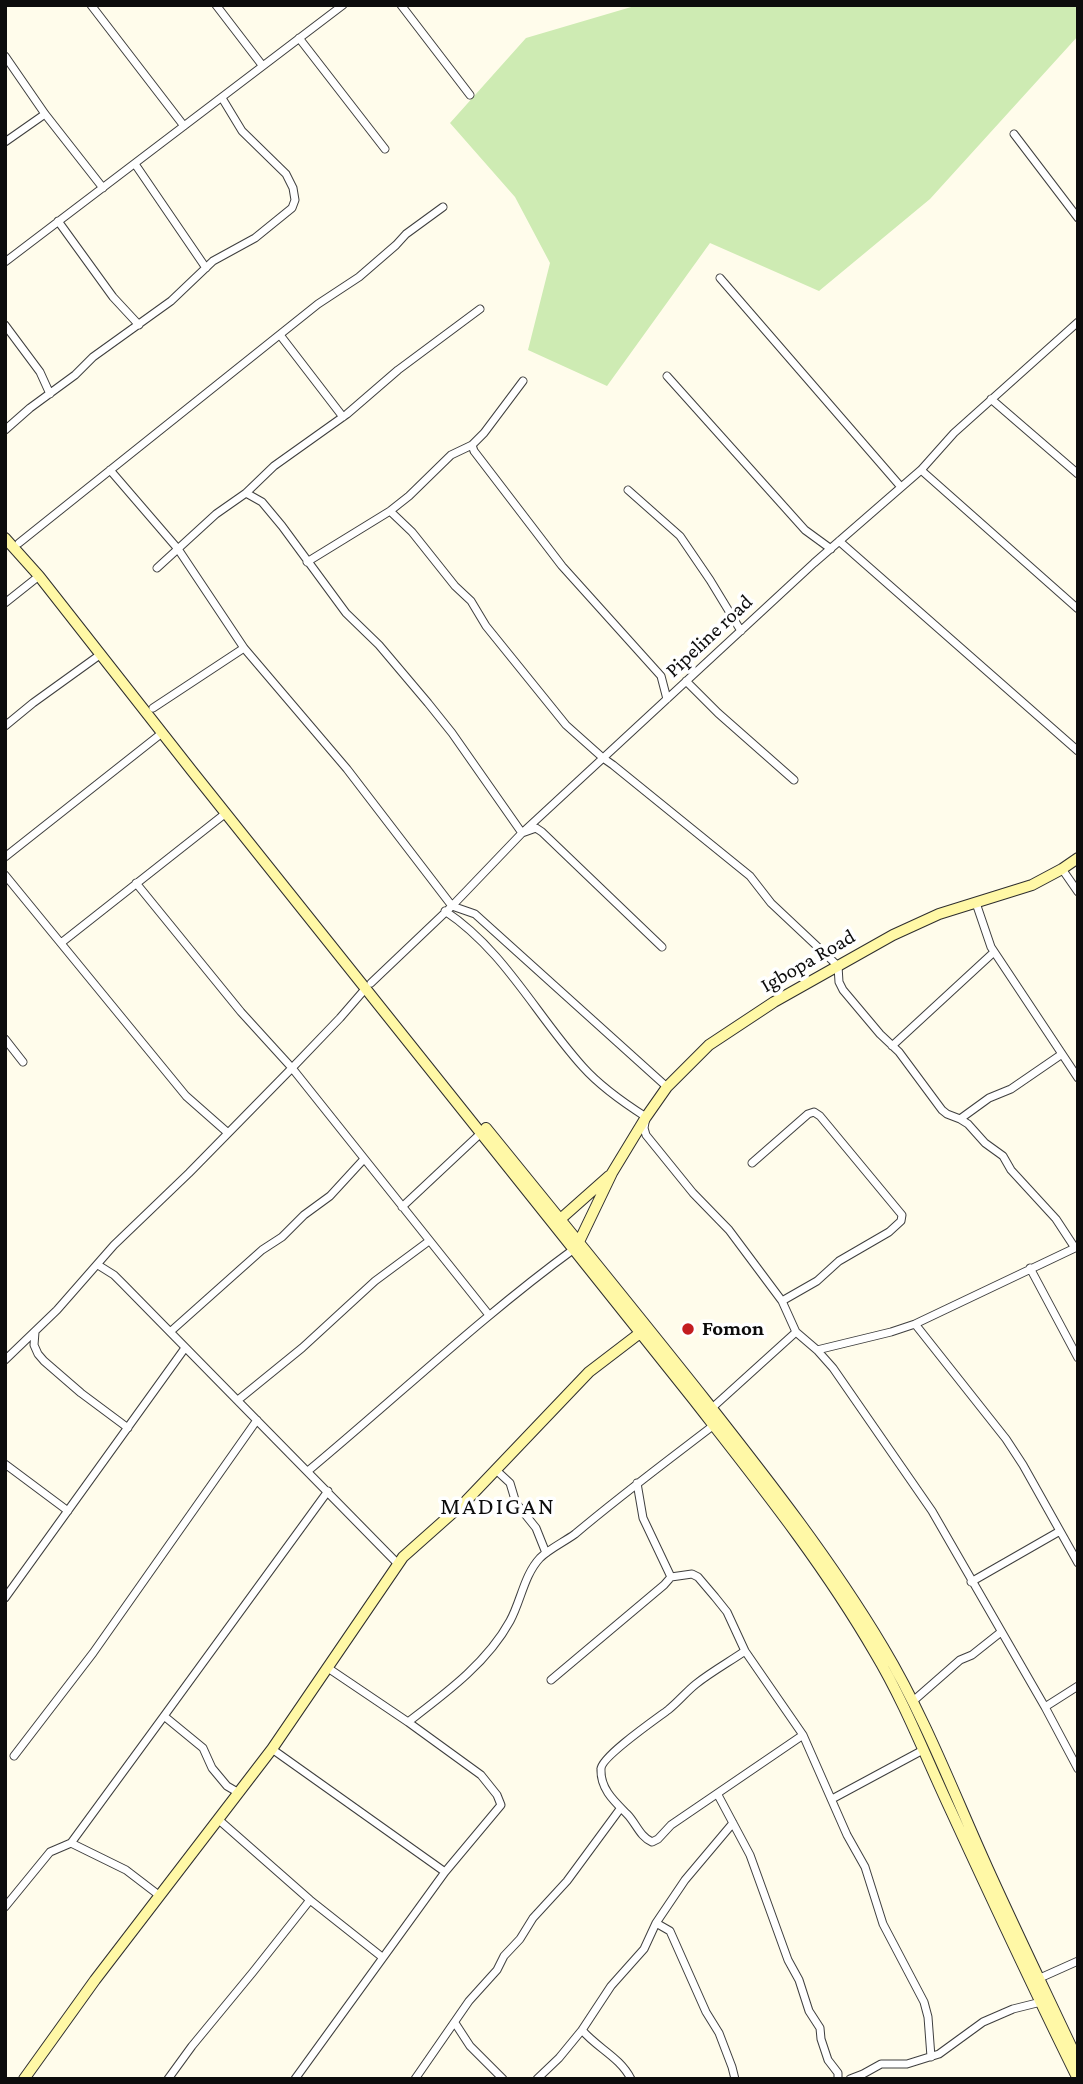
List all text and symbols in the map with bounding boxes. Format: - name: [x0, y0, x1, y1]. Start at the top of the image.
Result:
- street label: Pipeline road: [660, 589, 758, 683]
- street label: Igbopa Road: [756, 924, 860, 998]
- place label: Fomon: [702, 1316, 764, 1342]
- marker: Fomon: [680, 1321, 696, 1337]
- district label: MADIGAN: [441, 1493, 555, 1521]

